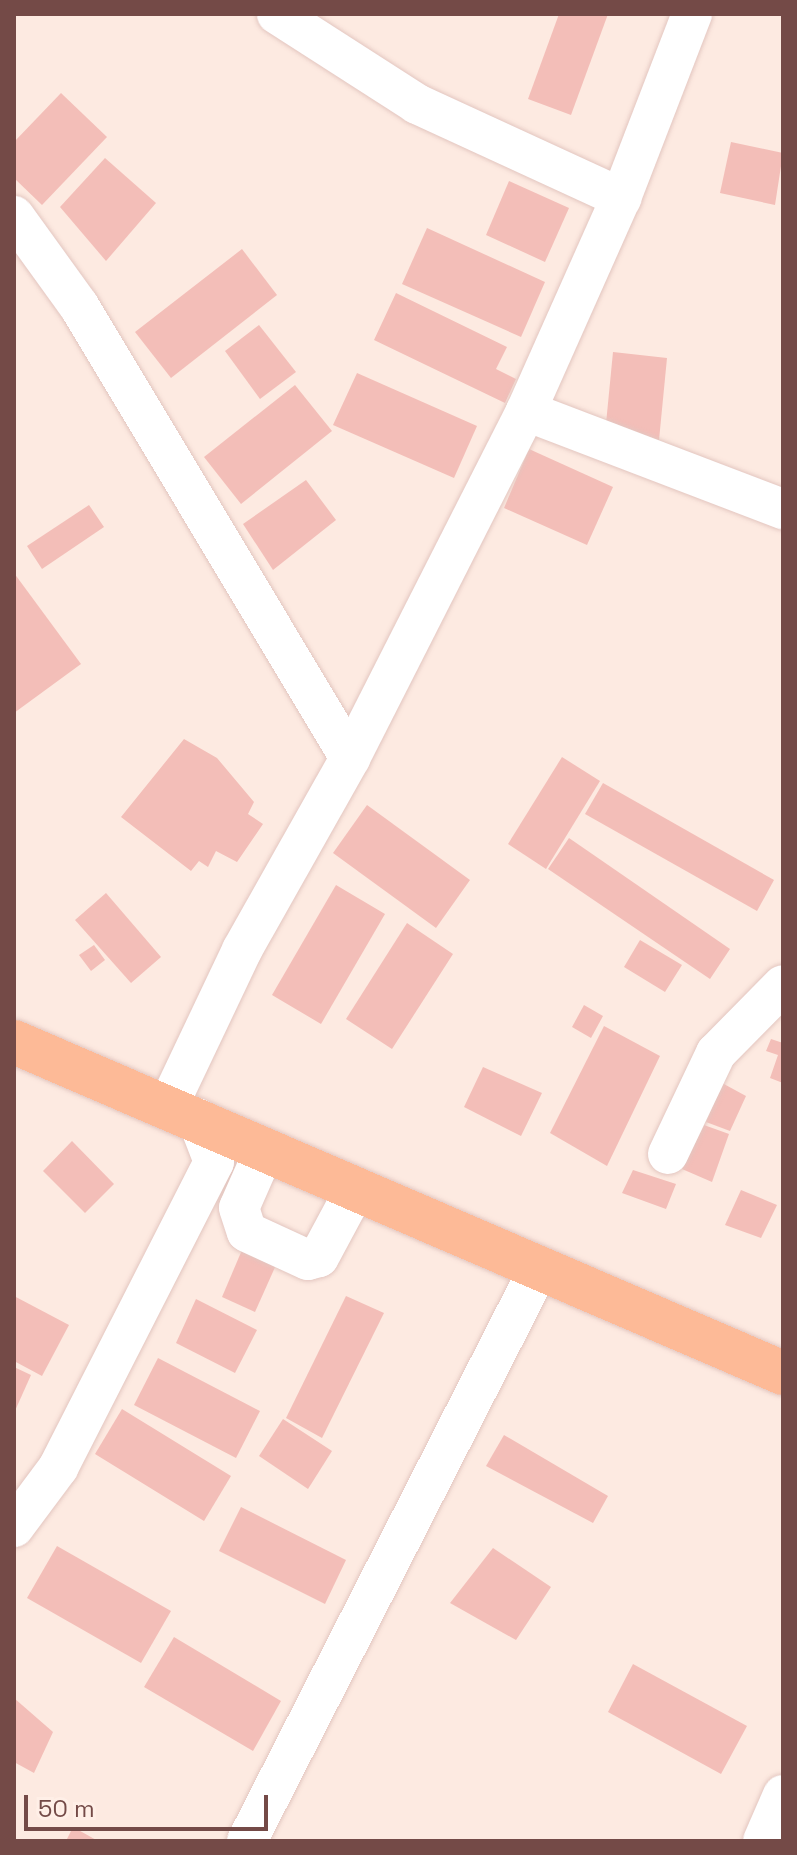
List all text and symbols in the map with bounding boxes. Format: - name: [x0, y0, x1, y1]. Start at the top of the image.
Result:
- scale bar: [28, 1779, 272, 1829]
- text: 50 m: [38, 1793, 95, 1824]

